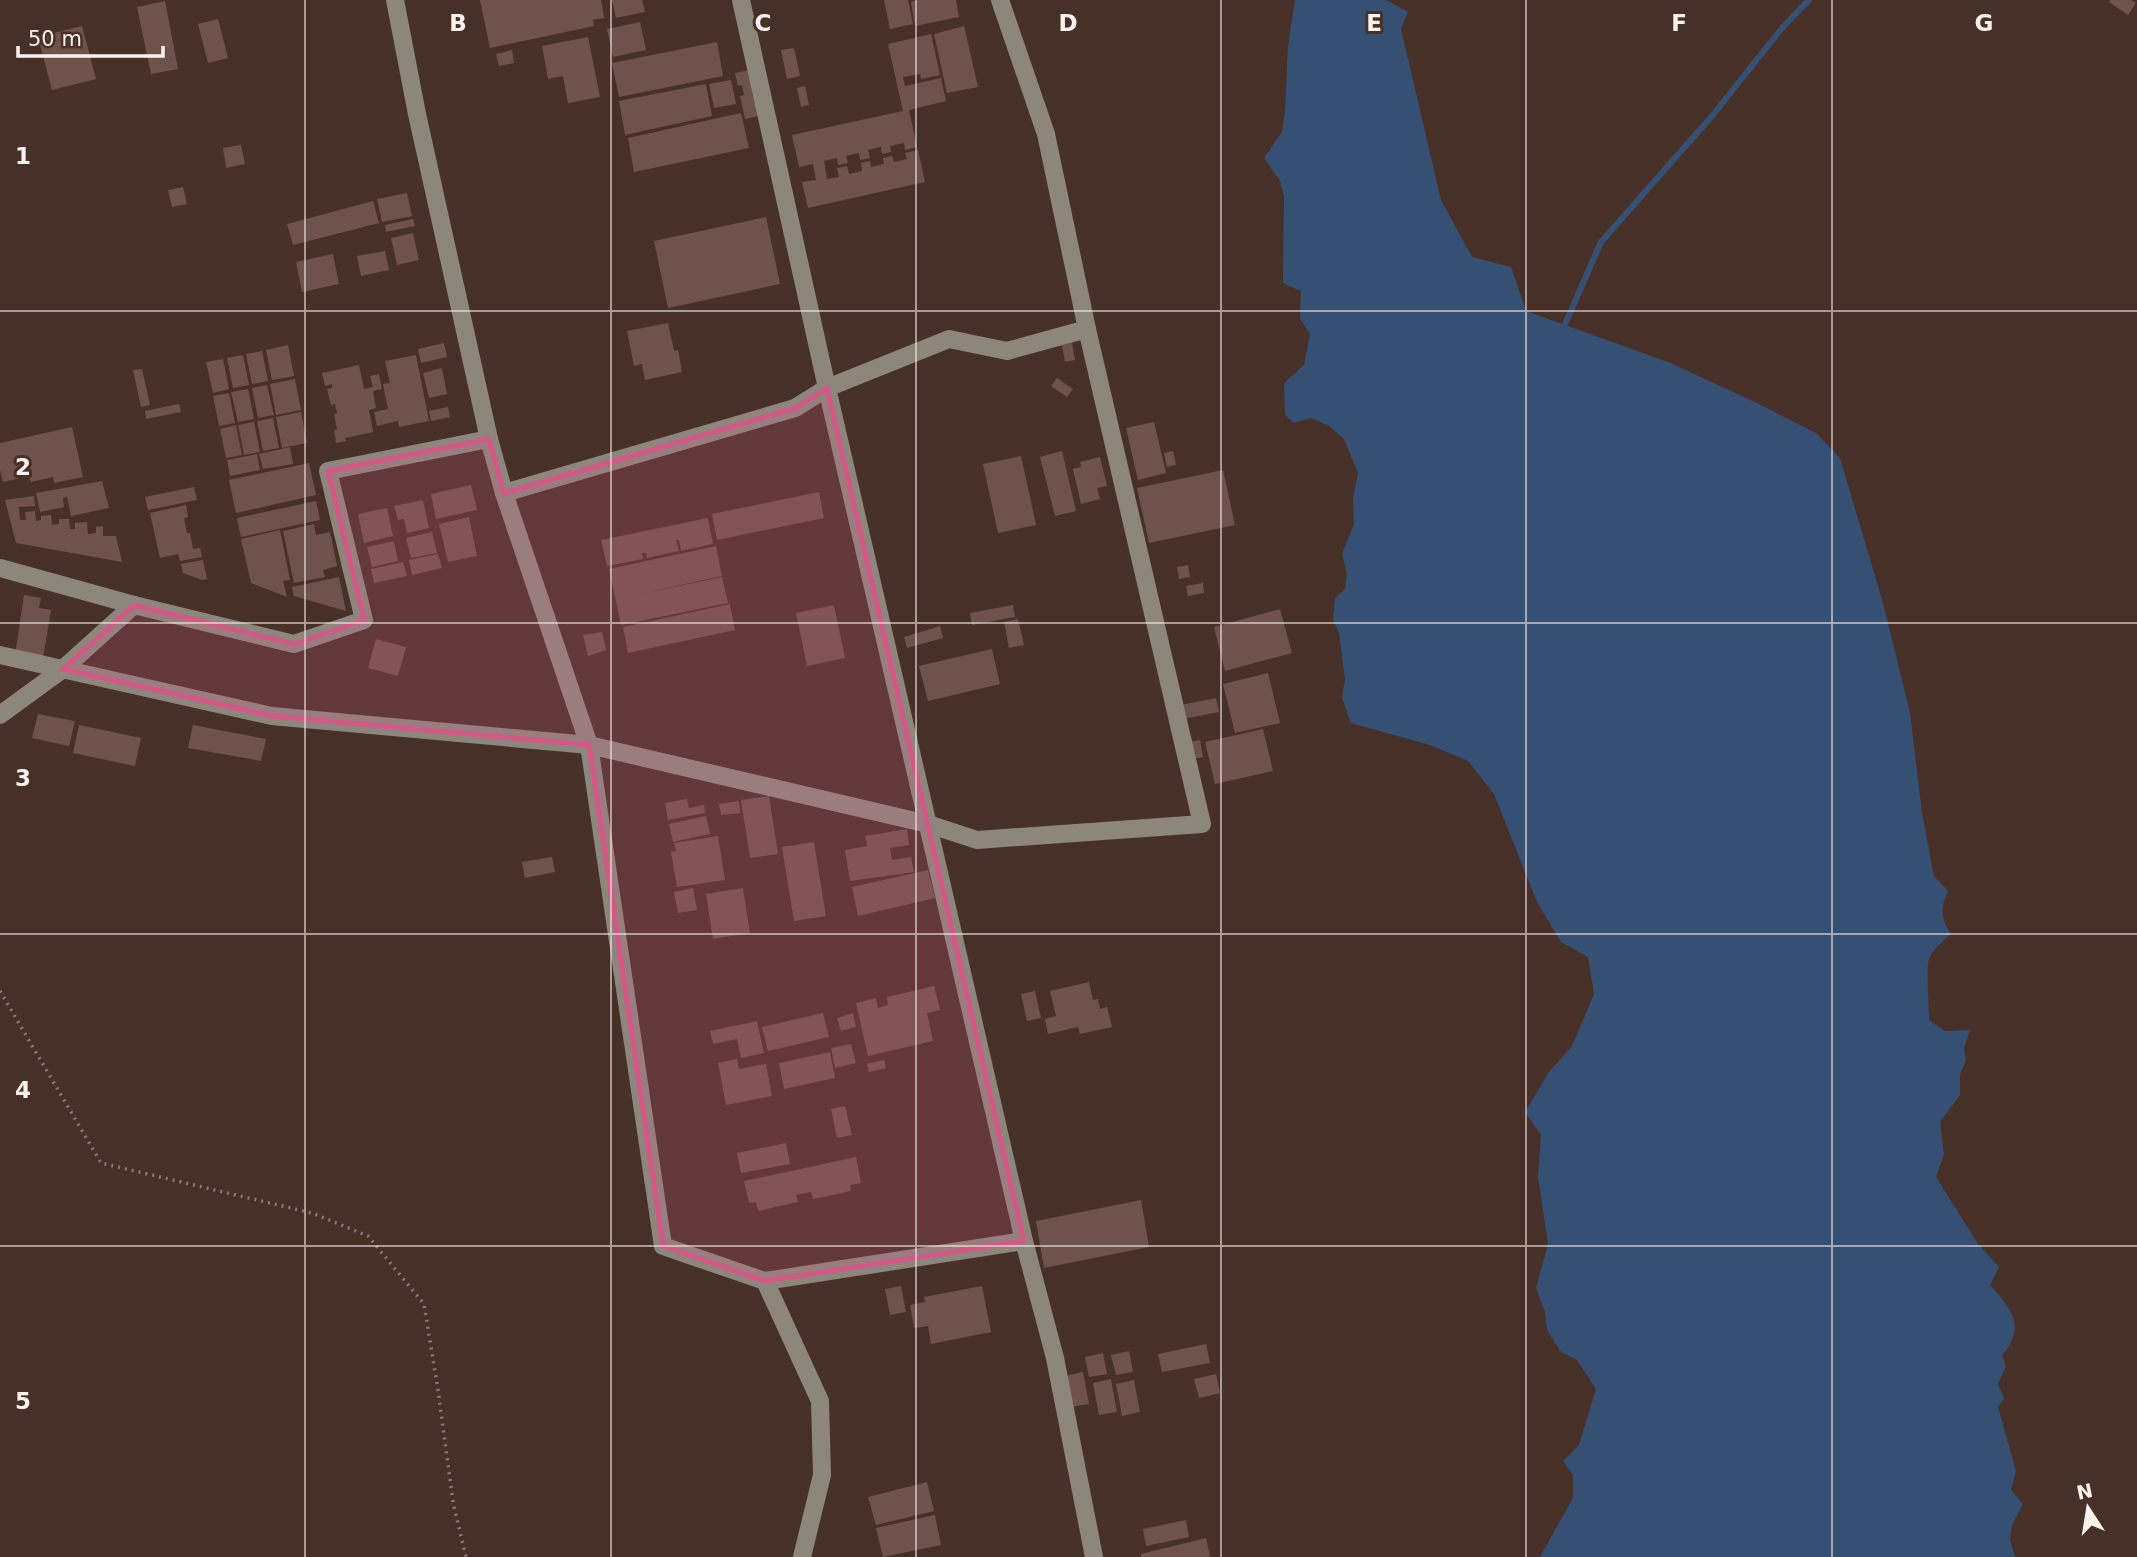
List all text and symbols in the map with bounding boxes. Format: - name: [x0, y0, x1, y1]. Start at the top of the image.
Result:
- text: B: [449, 10, 467, 36]
- text: C: [755, 10, 771, 36]
- text: D: [1058, 10, 1078, 36]
- text: E: [1366, 10, 1382, 36]
- text: F: [1671, 10, 1687, 36]
- text: G: [1975, 10, 1993, 36]
- scale bar: [18, 14, 163, 58]
- text: 50 m: [28, 27, 82, 51]
- text: 1: [15, 143, 31, 169]
- text: 2: [15, 454, 31, 480]
- text: 3: [15, 765, 31, 791]
- text: 4: [15, 1077, 31, 1103]
- text: 5: [15, 1388, 31, 1414]
- north arrow: [2053, 1473, 2123, 1543]
- text: N: [2074, 1479, 2095, 1504]

